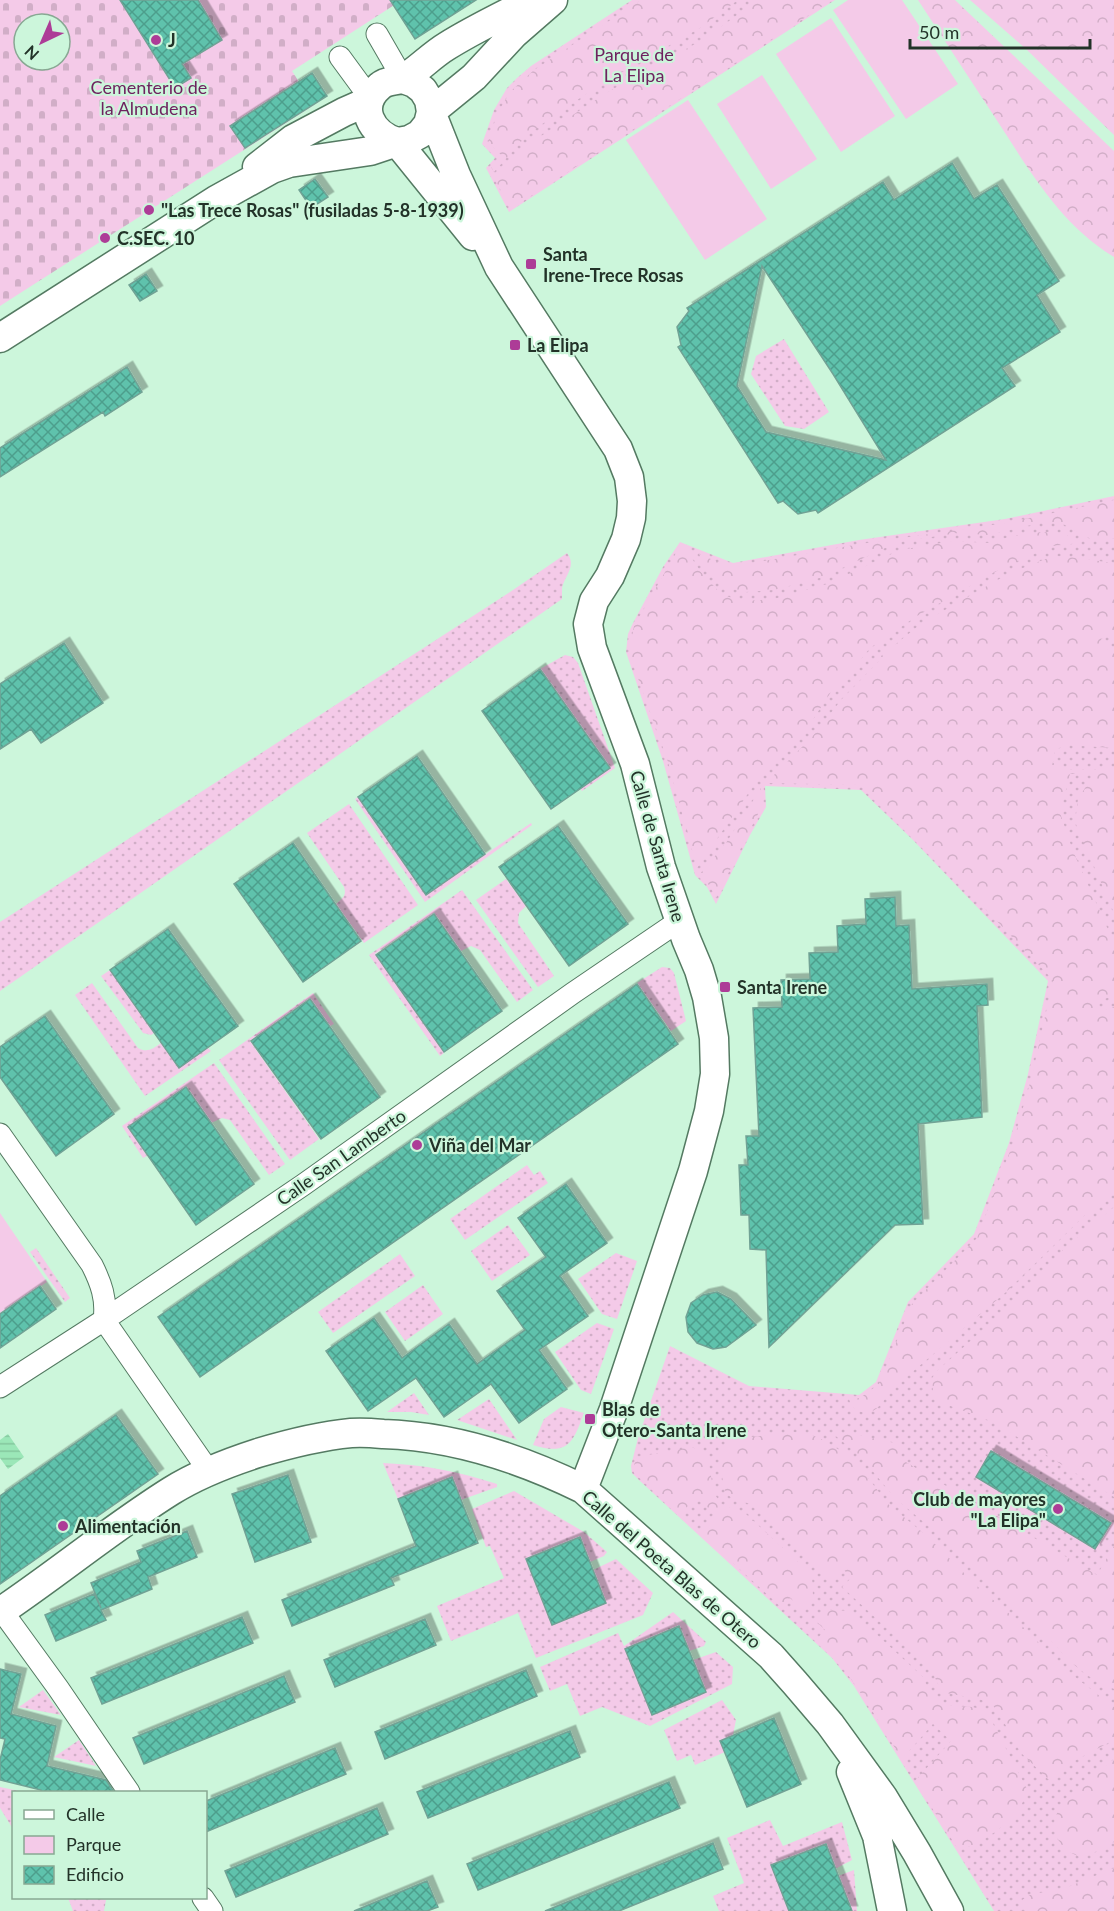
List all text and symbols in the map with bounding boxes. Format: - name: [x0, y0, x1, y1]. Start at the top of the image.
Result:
- north arrow: [12, 12, 72, 72]
- scale bar: [910, 12, 1090, 50]
- text: 50 m: [919, 21, 959, 43]
- place label: J: [168, 29, 176, 51]
- marker: J: [149, 33, 163, 47]
- text: N: [20, 42, 42, 64]
- park label: Parque de La Elipa: [594, 43, 674, 86]
- park label: Cementerio de la Almudena: [91, 76, 207, 119]
- place label: "Las Trece Rosas" (fusiladas 5-8-1939): [161, 199, 464, 221]
- marker: "Las Trece Rosas" (fusiladas 5-8-1939): [142, 203, 156, 217]
- place label: C.SEC. 10: [117, 227, 195, 249]
- marker: C.SEC. 10: [98, 231, 112, 245]
- place label: Santa Irene-Trece Rosas: [543, 243, 684, 286]
- marker: Santa Irene-Trece Rosas: [524, 257, 538, 271]
- place label: La Elipa: [527, 334, 589, 356]
- marker: La Elipa: [508, 338, 522, 352]
- street label: Calle de Santa Irene: [626, 768, 690, 924]
- place label: Santa Irene: [737, 976, 828, 998]
- marker: Santa Irene: [718, 980, 732, 994]
- street label: Calle San Lamberto: [272, 1104, 410, 1210]
- place label: Viña del Mar: [428, 1134, 531, 1156]
- marker: Viña del Mar: [410, 1138, 424, 1152]
- place label: Blas de Otero-Santa Irene: [602, 1398, 747, 1441]
- marker: Blas de Otero-Santa Irene: [583, 1412, 597, 1426]
- street label: Calle del Poeta Blas de Otero: [578, 1485, 766, 1653]
- place label: Club de mayores "La Elipa": [913, 1488, 1046, 1531]
- marker: Club de mayores "La Elipa": [1051, 1502, 1065, 1516]
- place label: Alimentación: [74, 1515, 181, 1537]
- marker: Alimentación: [56, 1519, 70, 1533]
- legend: [12, 1791, 207, 1899]
- text: Calle: [66, 1803, 105, 1825]
- text: Parque: [66, 1833, 121, 1855]
- text: Edificio: [66, 1863, 124, 1885]

